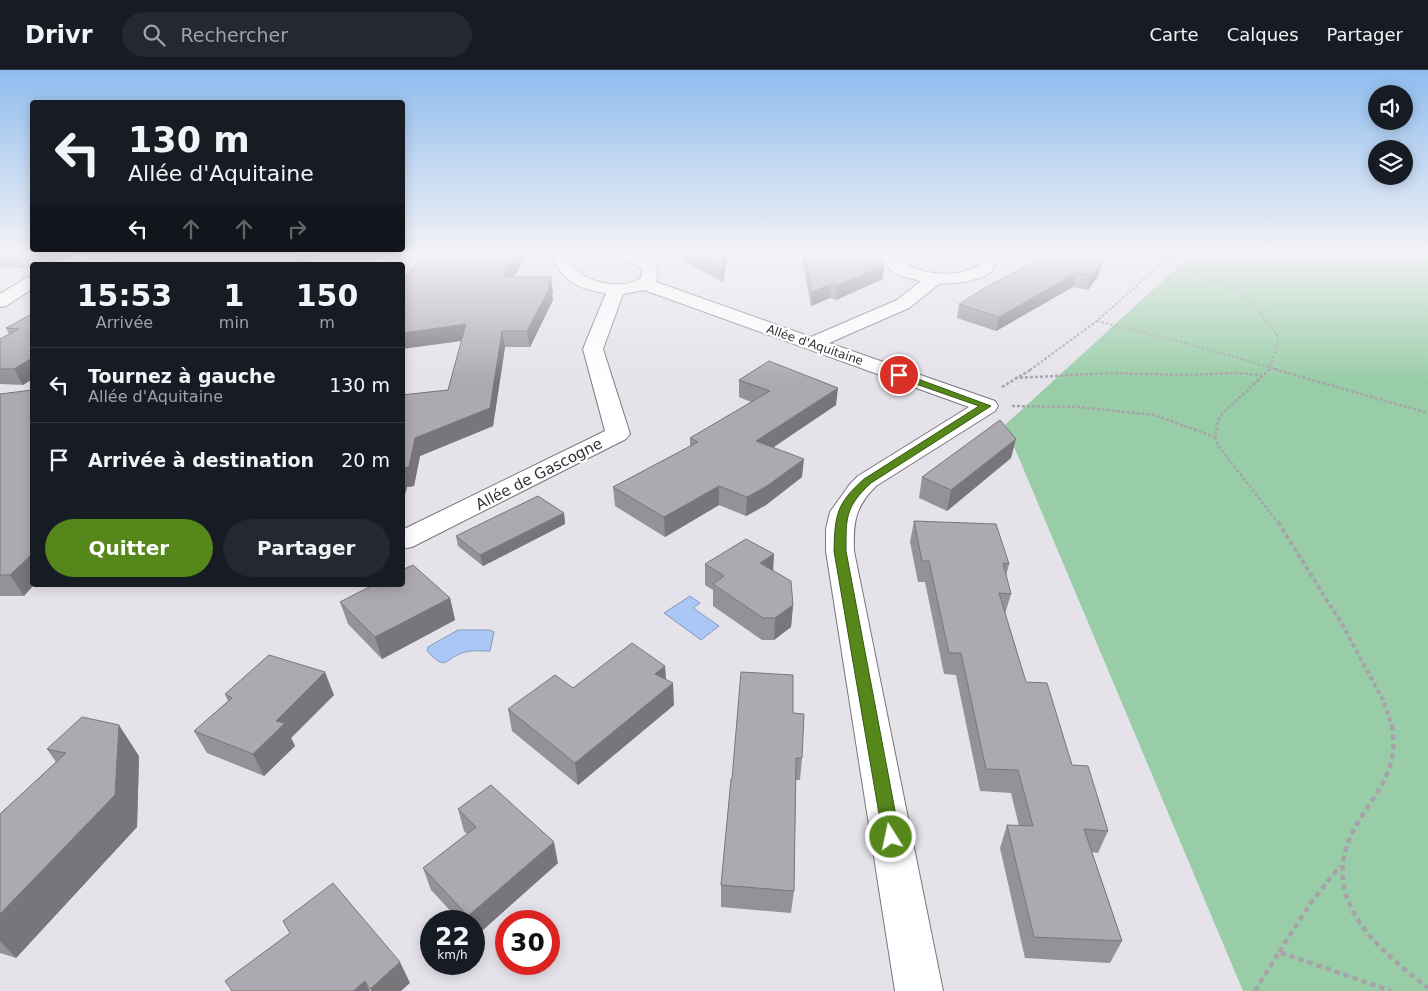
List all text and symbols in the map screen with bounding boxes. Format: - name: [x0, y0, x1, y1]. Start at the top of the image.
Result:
- search box: [122, 12, 472, 57]
- text: Drivr: [25, 21, 92, 49]
- icon: search: [140, 21, 168, 49]
- text: Rechercher: [180, 24, 288, 46]
- text: Carte: [1150, 24, 1199, 45]
- text: Calques: [1227, 24, 1299, 45]
- text: Partager: [1327, 24, 1403, 45]
- map controls: [1368, 85, 1413, 185]
- button: sound: [1368, 85, 1413, 130]
- icon: left: [45, 120, 110, 185]
- text: 130 m: [128, 120, 250, 160]
- button: layers: [1368, 140, 1413, 185]
- text: Allée d'Aquitaine: [128, 161, 314, 186]
- icon: left: [124, 215, 152, 243]
- icon: ahead: [177, 215, 205, 243]
- icon: ahead: [230, 215, 258, 243]
- icon: right: [283, 215, 311, 243]
- text: 15:53: [77, 278, 172, 313]
- text: 1: [223, 278, 244, 313]
- text: 150: [296, 278, 358, 313]
- text: Arrivée: [96, 313, 153, 332]
- text: min: [219, 313, 249, 332]
- text: m: [319, 313, 335, 332]
- street label: Allée d'Aquitaine: [765, 322, 865, 368]
- pin: [878, 354, 920, 396]
- icon: arrive: [885, 361, 913, 389]
- text: Tournez à gauche: [88, 365, 276, 387]
- icon: left: [45, 371, 73, 399]
- text: 130 m: [329, 374, 390, 396]
- text: Allée d'Aquitaine: [88, 387, 223, 406]
- street label: Allée de Gascogne: [473, 434, 605, 514]
- icon: arrive: [45, 446, 73, 474]
- text: Arrivée à destination: [88, 449, 314, 471]
- text: 20 m: [341, 449, 390, 471]
- button: Quitter: [45, 519, 213, 577]
- button: Partager: [223, 519, 390, 577]
- position arrow: [864, 810, 916, 862]
- speed limit sign: 30: [495, 910, 560, 975]
- text: 22: [435, 922, 470, 951]
- text: km/h: [437, 948, 468, 962]

